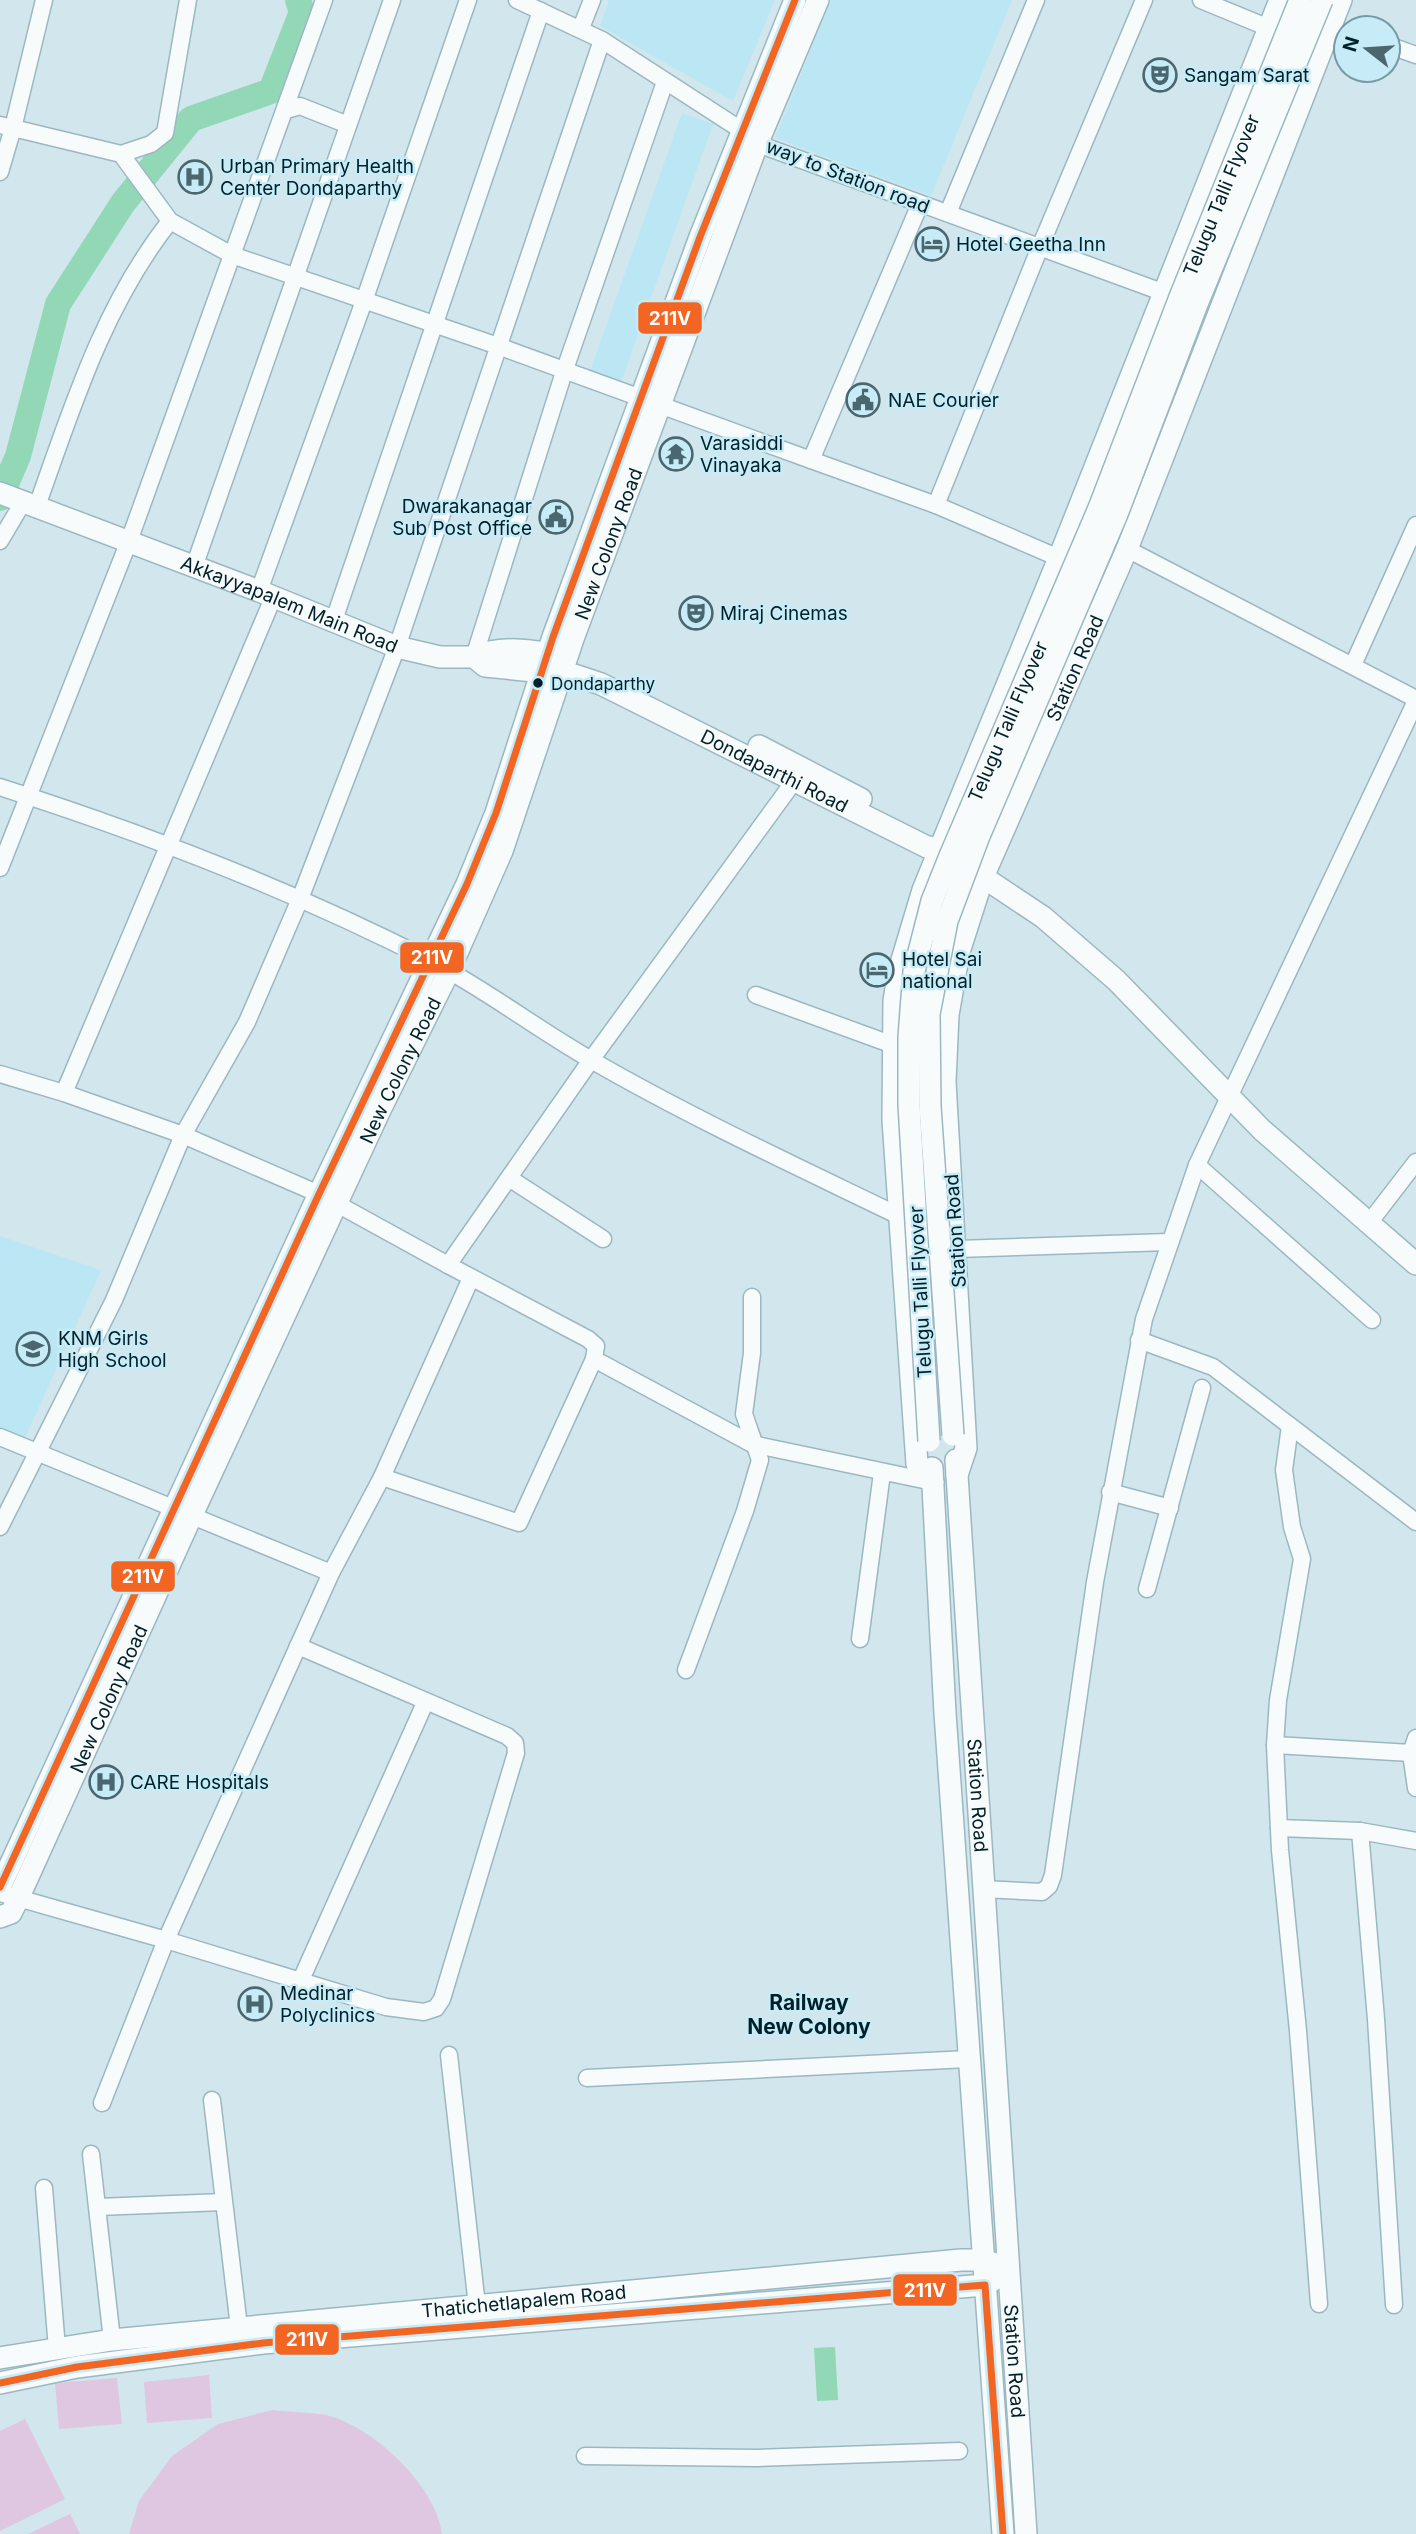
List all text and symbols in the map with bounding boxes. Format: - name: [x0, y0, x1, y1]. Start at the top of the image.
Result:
- north arrow: [1332, 14, 1402, 84]
- text: N: [1338, 34, 1364, 54]
- theatre icon: Sangam Sarat: [1141, 56, 1179, 94]
- place label: Sangam Sarat: [1184, 64, 1309, 87]
- street label: Telugu Talli Flyover: [1179, 111, 1265, 280]
- street label: way to Station road: [763, 135, 933, 218]
- place label: Urban Primary Health Center Dondaparthy: [220, 155, 414, 200]
- hospital icon: Urban Primary Health Center Dondaparthy: [176, 158, 214, 196]
- hotel icon: Hotel Geetha Inn: [913, 225, 951, 263]
- place label: Hotel Geetha Inn: [956, 233, 1106, 256]
- line badge: 211V: [637, 301, 703, 335]
- text: 211V: [649, 307, 691, 330]
- public building icon: NAE Courier: [844, 381, 882, 419]
- place label: NAE Courier: [888, 389, 999, 412]
- place label: Varasiddi Vinayaka: [700, 432, 783, 477]
- temple icon: Varasiddi Vinayaka: [657, 435, 695, 473]
- street label: New Colony Road: [570, 465, 648, 623]
- place label: Dwarakanagar Sub Post Office: [392, 495, 532, 540]
- public building icon: Dwarakanagar Sub Post Office: [537, 498, 575, 536]
- street label: Akkayyapalem Main Road: [177, 551, 401, 658]
- theatre icon: Miraj Cinemas: [677, 594, 715, 632]
- place label: Miraj Cinemas: [720, 602, 848, 625]
- street label: Station Road: [1042, 612, 1109, 725]
- street label: Telugu Talli Flyover: [964, 638, 1053, 805]
- place label: Dondaparthy: [551, 674, 656, 694]
- marker: Dondaparthy: [531, 676, 545, 690]
- street label: Dondaparthi Road: [697, 725, 852, 818]
- line badge: 211V: [399, 941, 465, 974]
- text: 211V: [411, 946, 453, 969]
- place label: Hotel Sai national: [902, 948, 982, 993]
- hotel icon: Hotel Sai national: [858, 951, 896, 989]
- street label: New Colony Road: [355, 993, 446, 1147]
- street label: Station Road: [940, 1173, 971, 1289]
- street label: Telugu Talli Flyover: [905, 1205, 936, 1379]
- place label: KNM Girls High School: [58, 1327, 167, 1372]
- school or university icon: KNM Girls High School: [14, 1330, 52, 1368]
- line badge: 211V: [110, 1560, 176, 1593]
- text: 211V: [122, 1565, 164, 1588]
- street label: New Colony Road: [66, 1621, 153, 1777]
- street label: Station Road: [962, 1738, 993, 1853]
- hospital icon: CARE Hospitals: [87, 1763, 125, 1801]
- place label: CARE Hospitals: [130, 1771, 269, 1794]
- place label: Medinar Polyclinics: [280, 1982, 375, 2027]
- hospital icon: Medinar Polyclinics: [236, 1985, 274, 2023]
- district label: Railway New Colony: [747, 1990, 871, 2039]
- line badge: 211V: [892, 2273, 958, 2307]
- text: 211V: [904, 2279, 946, 2302]
- street label: Thatichetlapalem Road: [420, 2281, 627, 2323]
- street label: Station Road: [999, 2304, 1029, 2419]
- line badge: 211V: [274, 2323, 340, 2356]
- text: 211V: [286, 2328, 328, 2351]

